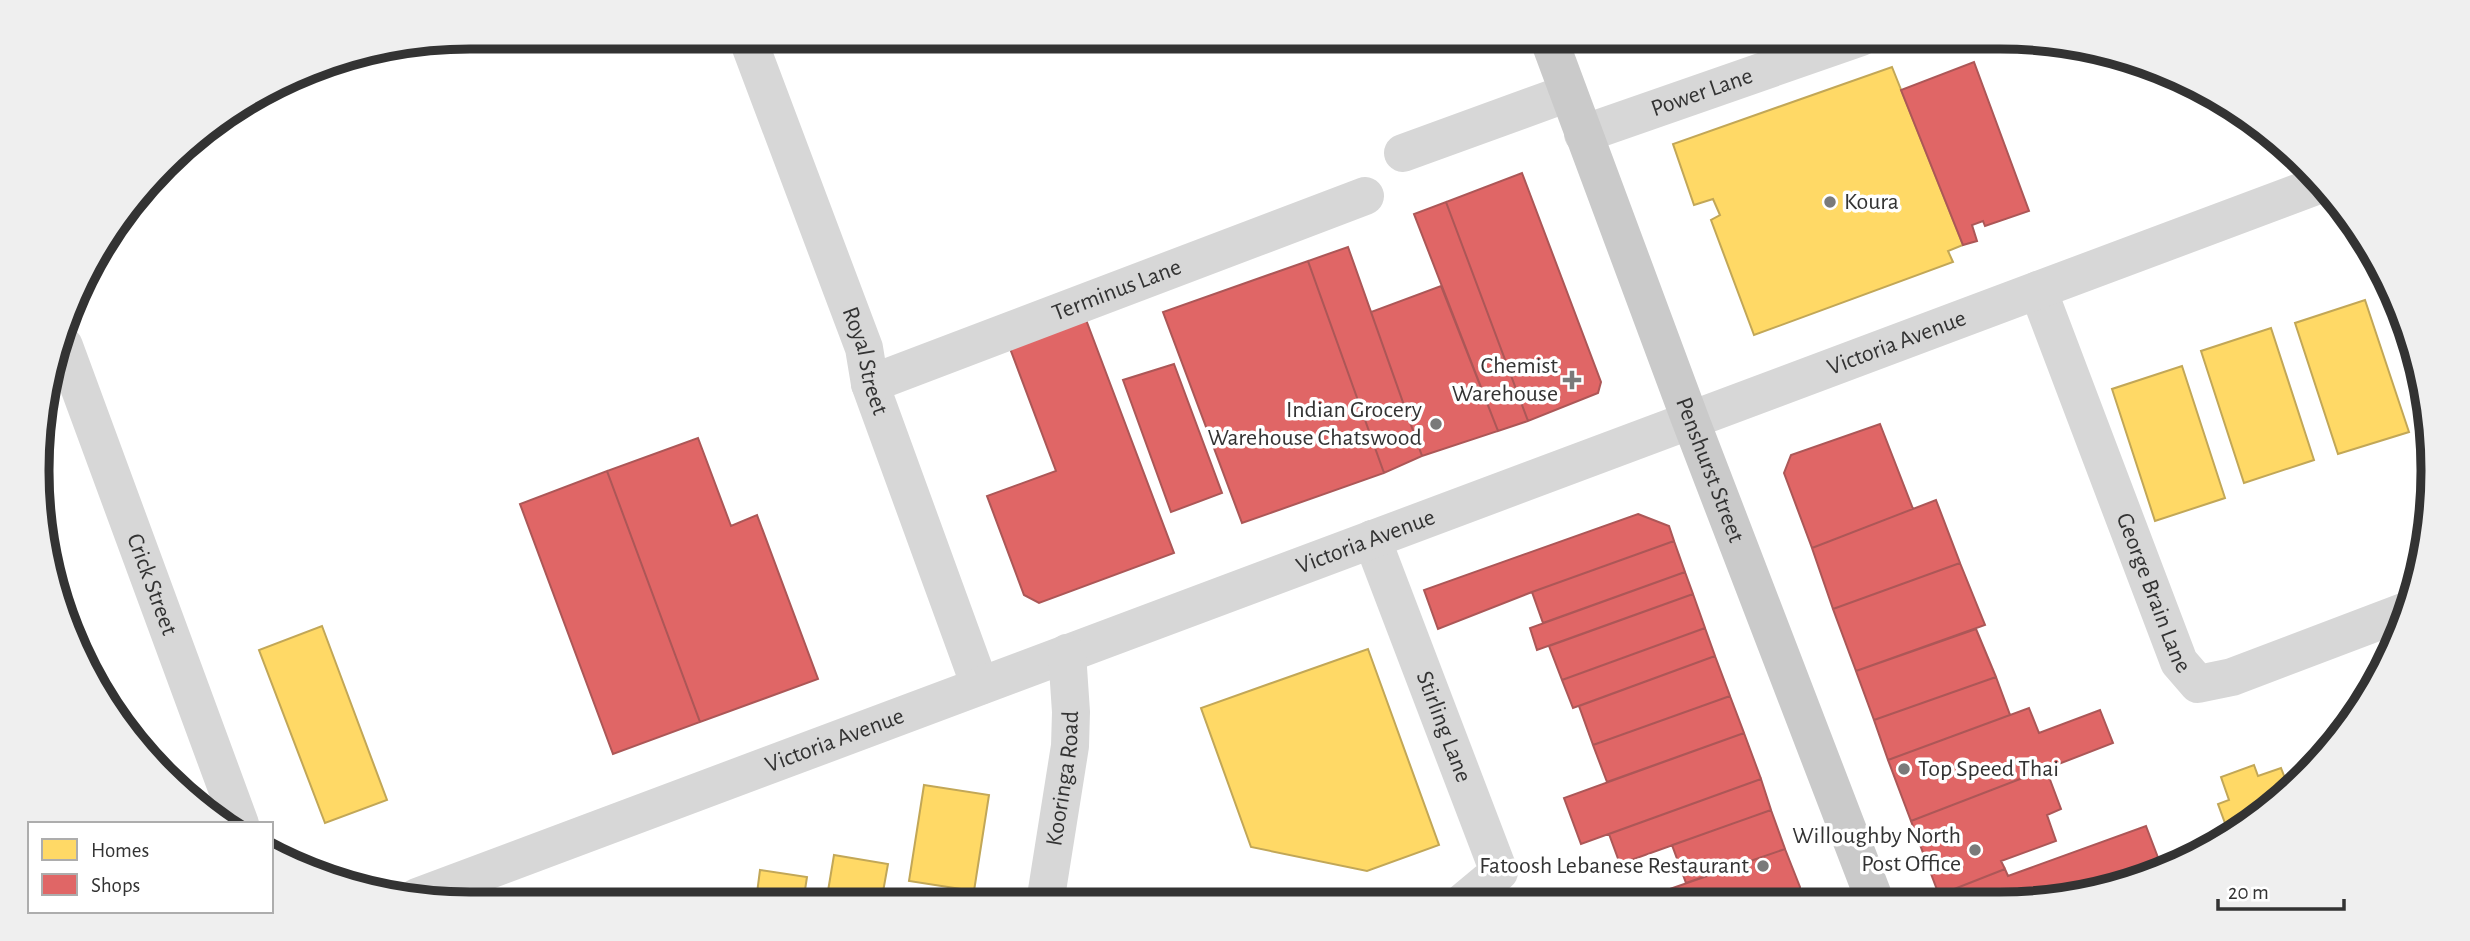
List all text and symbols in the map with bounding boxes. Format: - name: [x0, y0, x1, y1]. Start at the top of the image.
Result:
- street label: Power Lane: [1648, 64, 1756, 121]
- place label: Koura: [1844, 190, 1899, 214]
- marker: Koura: [1822, 194, 1838, 210]
- street label: Terminus Lane: [1049, 255, 1185, 326]
- street label: Royal Street: [838, 304, 892, 418]
- street label: Victoria Avenue: [1824, 306, 1969, 380]
- place label: Chemist Warehouse: [1452, 354, 1558, 406]
- marker: Chemist Warehouse: [1564, 372, 1580, 388]
- street label: Penshurst Street: [1671, 394, 1748, 546]
- place label: Indian Grocery Warehouse Chatswood: [1207, 398, 1422, 450]
- marker: Indian Grocery Warehouse Chatswood: [1428, 416, 1444, 432]
- street label: Victoria Avenue: [1293, 505, 1438, 579]
- street label: George Brain Lane: [2112, 510, 2195, 678]
- street label: Crick Street: [122, 530, 182, 639]
- street label: Stirling Lane: [1412, 668, 1476, 786]
- street label: Victoria Avenue: [762, 704, 907, 777]
- street label: Kooringa Road: [1042, 711, 1083, 848]
- place label: Top Speed Thai: [1918, 757, 2059, 781]
- marker: Top Speed Thai: [1896, 761, 1912, 777]
- legend: [28, 822, 273, 913]
- place label: Willoughby North Post Office: [1792, 824, 1961, 876]
- text: Homes: [91, 840, 149, 861]
- marker: Willoughby North Post Office: [1967, 842, 1983, 858]
- place label: Fatoosh Lebanese Restaurant: [1479, 854, 1749, 878]
- marker: Fatoosh Lebanese Restaurant: [1755, 858, 1771, 874]
- scale bar: [2218, 867, 2344, 911]
- text: Shops: [91, 875, 140, 896]
- text: 20 m: [2228, 882, 2269, 903]

